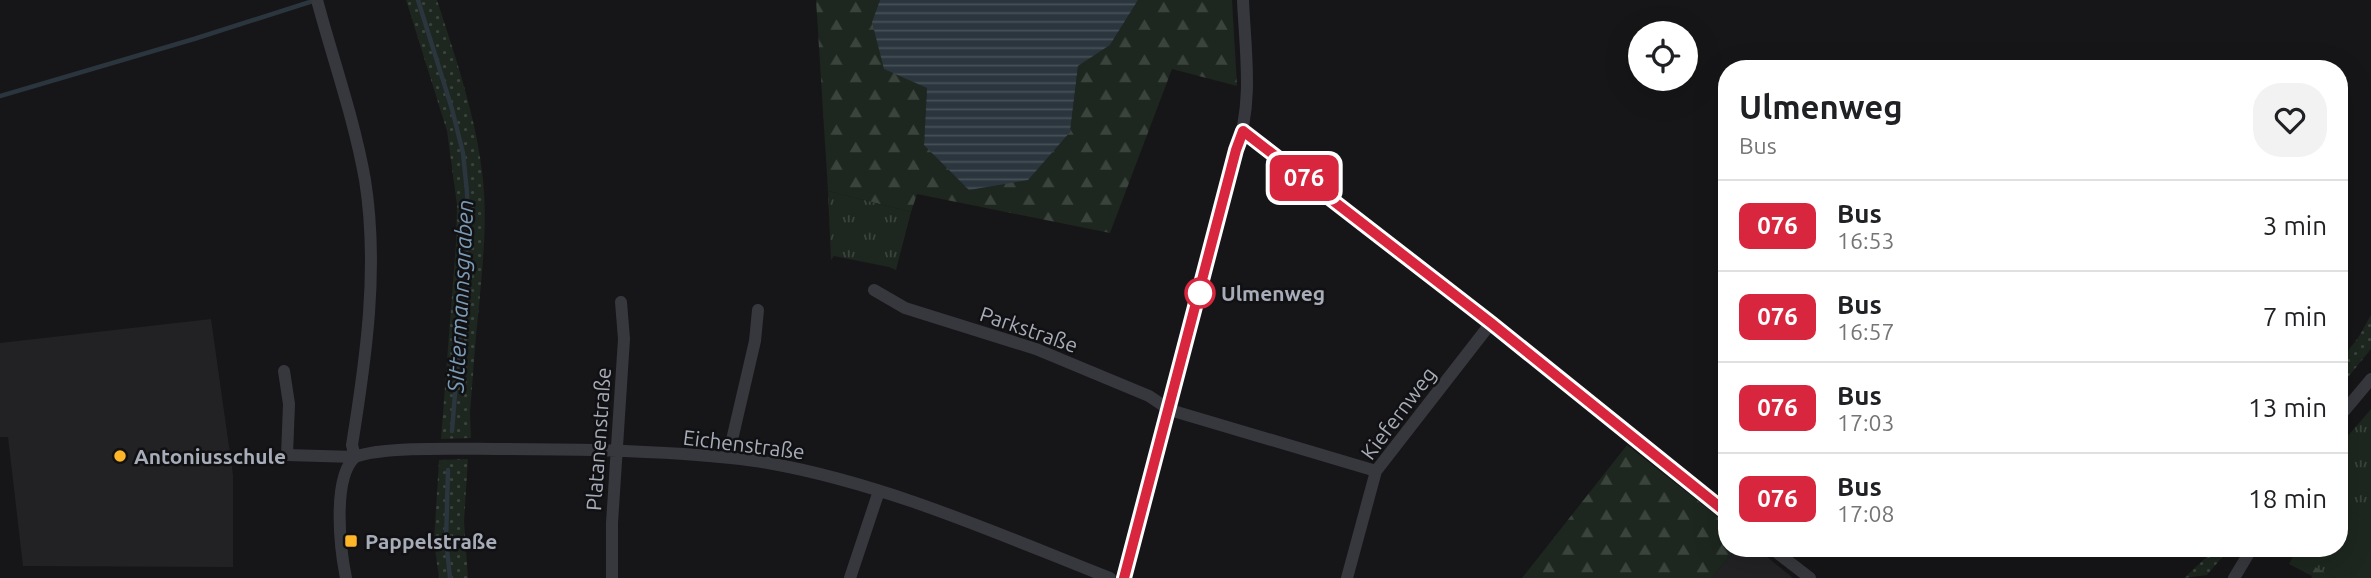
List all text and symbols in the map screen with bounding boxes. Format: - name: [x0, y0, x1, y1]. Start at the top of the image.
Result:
- map controls: [1628, 21, 1698, 91]
- button: locate: [1628, 21, 1698, 91]
- button: heart: [2253, 83, 2327, 157]
- text: Ulmenweg: [1739, 88, 1903, 125]
- text: Bus: [1739, 133, 1777, 158]
- line badge: 076: [1264, 155, 1344, 201]
- text: 076: [1284, 164, 1324, 191]
- water label: Sittermannsgraben: [442, 199, 478, 394]
- text: Bus: [1837, 199, 1882, 228]
- text: 3 min: [2263, 211, 2327, 240]
- text: 076: [1757, 212, 1798, 239]
- text: 16:53: [1837, 228, 1895, 253]
- marker: Ulmenweg: [1185, 278, 1215, 308]
- place label: Ulmenweg: [1221, 281, 1325, 305]
- text: Bus: [1837, 290, 1882, 319]
- street label: Parkstraße: [977, 301, 1081, 357]
- text: 7 min: [2263, 302, 2327, 331]
- text: 076: [1757, 303, 1798, 330]
- text: 16:57: [1837, 319, 1895, 344]
- street label: Kiefernweg: [1356, 362, 1440, 464]
- street label: Platanenstraße: [581, 366, 615, 512]
- text: Bus: [1837, 381, 1882, 410]
- text: 13 min: [2248, 393, 2327, 422]
- text: 076: [1757, 394, 1798, 421]
- text: 17:03: [1837, 410, 1895, 435]
- street label: Eichenstraße: [682, 425, 806, 463]
- place label: Antoniusschule: [134, 444, 286, 468]
- marker: Antoniusschule: [112, 448, 128, 464]
- text: Bus: [1837, 472, 1882, 501]
- text: 18 min: [2248, 484, 2327, 513]
- text: 076: [1757, 485, 1798, 512]
- text: 17:08: [1837, 501, 1895, 526]
- place label: Pappelstraße: [365, 529, 497, 553]
- marker: Pappelstraße: [343, 533, 359, 549]

